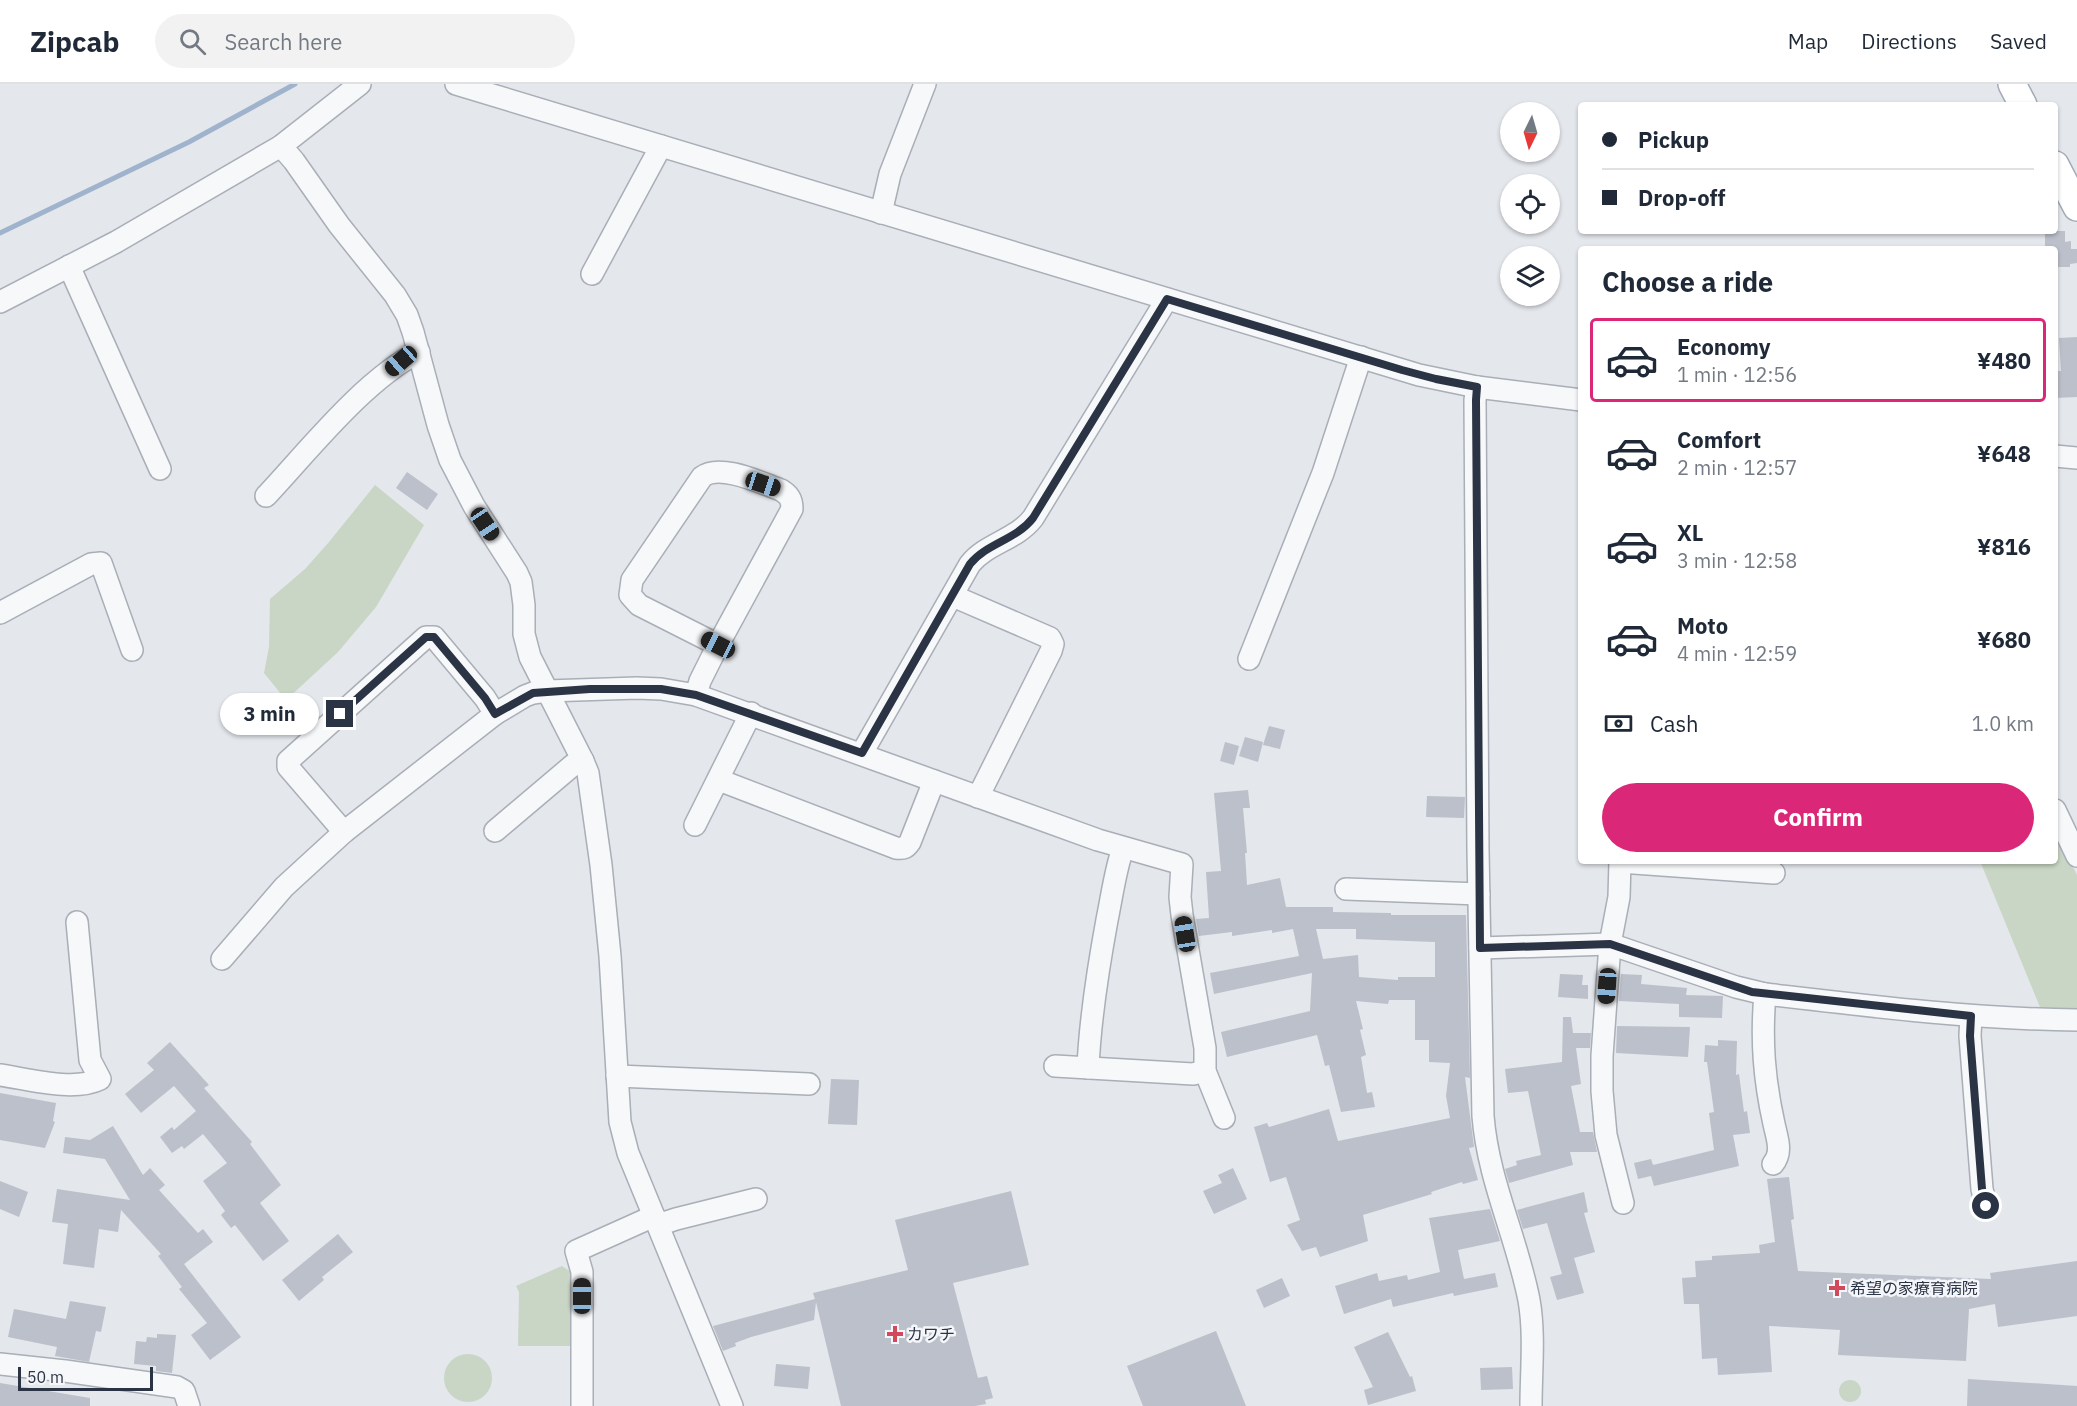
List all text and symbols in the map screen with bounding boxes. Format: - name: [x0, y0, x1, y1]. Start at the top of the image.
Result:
- search box: [155, 14, 575, 68]
- text: Zipcab: [30, 23, 119, 60]
- icon: search: [176, 25, 209, 58]
- text: Search here: [224, 27, 342, 56]
- text: Map: [1788, 27, 1828, 55]
- text: Directions: [1861, 27, 1957, 55]
- text: Saved: [1990, 27, 2047, 55]
- north arrow: [1500, 102, 1560, 162]
- map controls: [1500, 102, 1560, 306]
- text: Pickup: [1638, 125, 1709, 154]
- button: locate: [1500, 174, 1560, 234]
- text: Drop-off: [1638, 183, 1725, 212]
- button: layers: [1500, 246, 1560, 306]
- text: Choose a ride: [1602, 264, 1773, 299]
- text: Economy: [1677, 332, 1771, 361]
- icon: car: [1605, 333, 1659, 387]
- car: [382, 342, 420, 380]
- text: ¥480: [1977, 346, 2031, 375]
- text: 1 min · 12:56: [1677, 361, 1797, 388]
- text: Comfort: [1677, 425, 1761, 454]
- icon: car: [1605, 426, 1659, 480]
- text: ¥648: [1977, 439, 2031, 468]
- text: 2 min · 12:57: [1677, 454, 1797, 481]
- car: [743, 470, 783, 498]
- car: [467, 504, 503, 544]
- text: XL: [1677, 518, 1703, 547]
- icon: car: [1605, 519, 1659, 573]
- text: ¥816: [1977, 532, 2031, 561]
- text: 3 min · 12:58: [1677, 547, 1797, 574]
- text: Moto: [1677, 611, 1728, 640]
- icon: car: [1605, 612, 1659, 666]
- text: ¥680: [1977, 625, 2031, 654]
- car: [698, 629, 738, 661]
- text: 4 min · 12:59: [1677, 640, 1797, 667]
- callout: 3 min: [220, 693, 319, 735]
- text: 3 min: [243, 700, 296, 727]
- route end: [326, 700, 353, 727]
- icon: cash: [1602, 707, 1635, 740]
- text: Cash: [1650, 709, 1699, 738]
- text: 1.0 km: [1972, 710, 2034, 737]
- button: Confirm: [1602, 783, 2034, 852]
- car: [1173, 915, 1197, 953]
- car: [1597, 967, 1617, 1005]
- route start: [1972, 1192, 1999, 1219]
- car: [573, 1278, 591, 1314]
- place label: 希望の家療育病院: [1850, 1278, 1978, 1298]
- marker: 希望の家療育病院: [1828, 1279, 1846, 1297]
- place label: カワチ: [907, 1324, 955, 1344]
- marker: カワチ: [888, 1327, 902, 1341]
- scale bar: [18, 1364, 153, 1392]
- text: 50 m: [27, 1367, 64, 1387]

